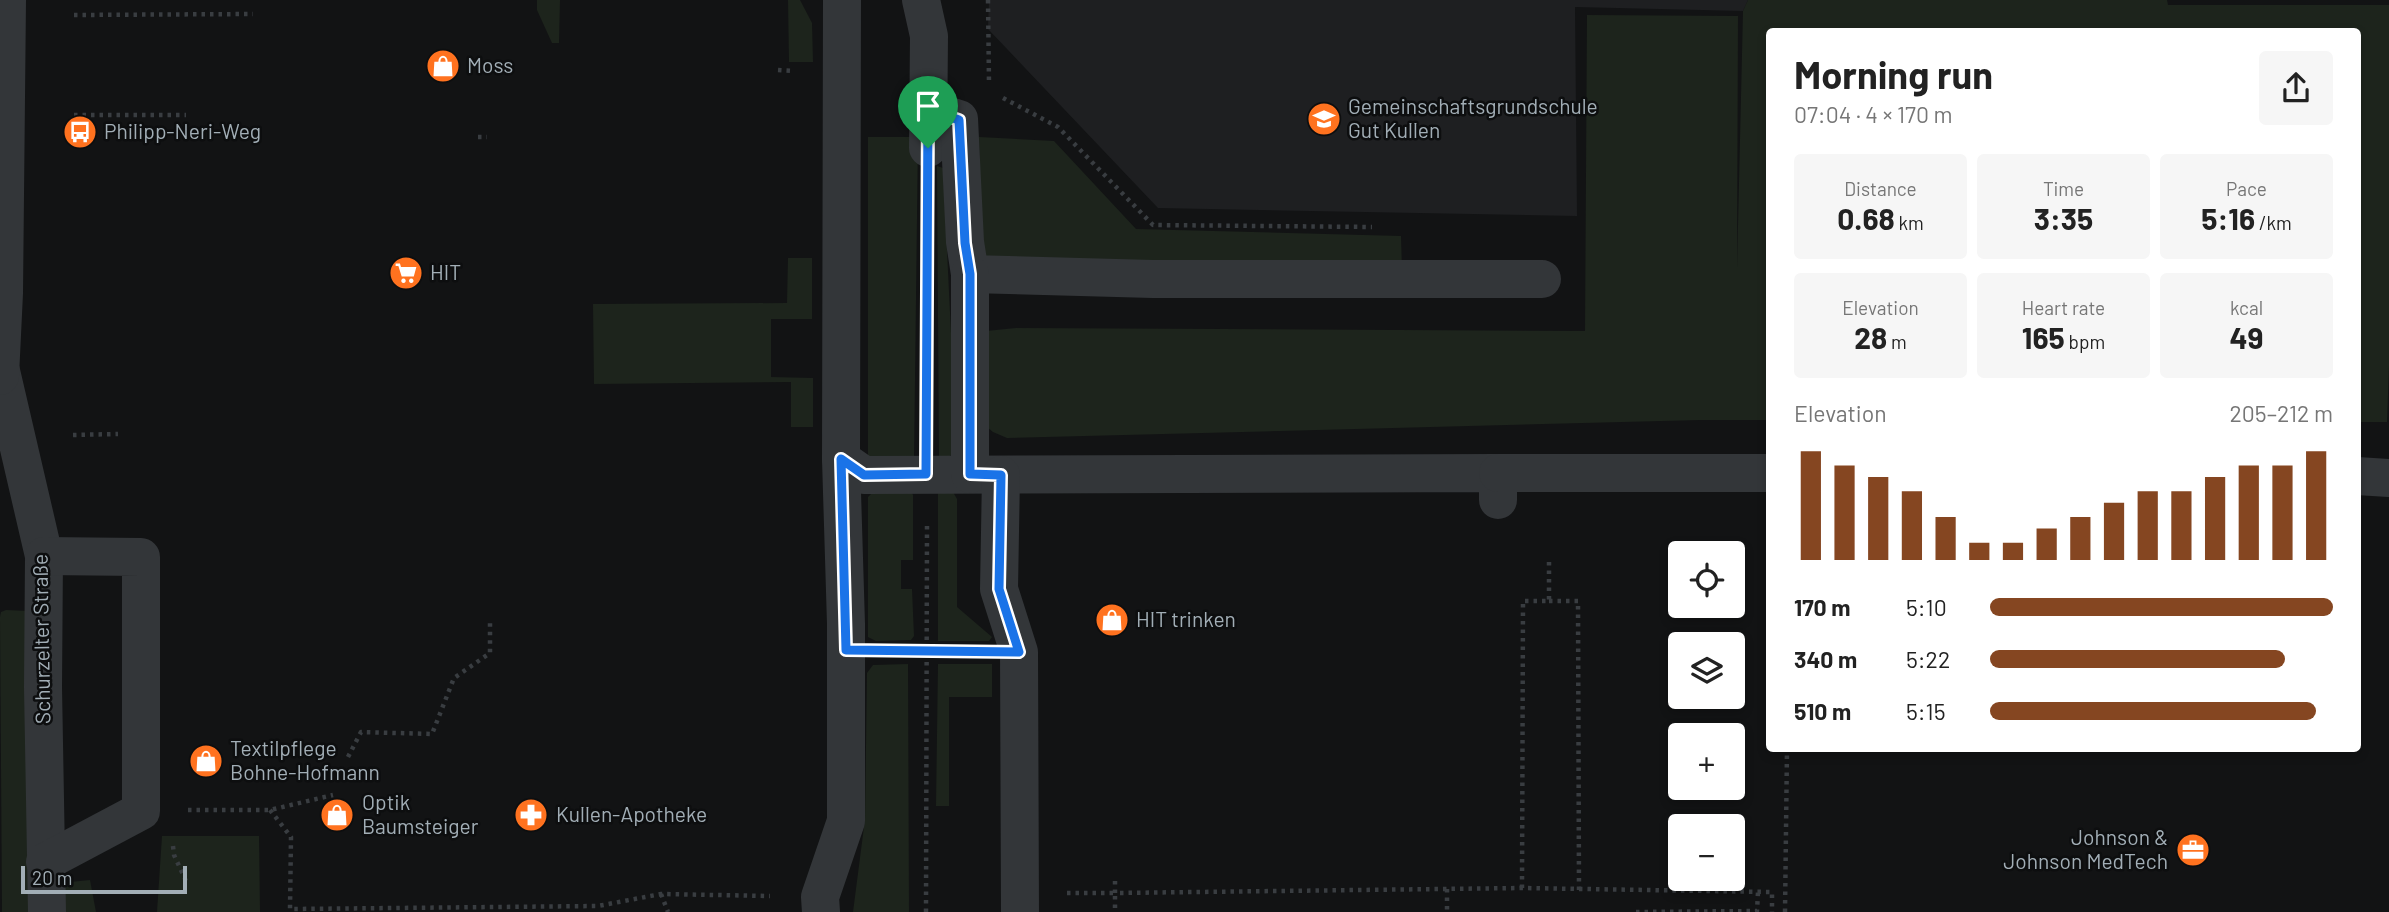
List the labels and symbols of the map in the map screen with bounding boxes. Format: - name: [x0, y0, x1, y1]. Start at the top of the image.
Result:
- shop icon: Moss: [424, 47, 462, 85]
- place label: Moss: [467, 52, 513, 77]
- pin: [898, 76, 958, 148]
- place label: Gemeinschaftsgrundschule Gut Kullen: [1348, 93, 1598, 142]
- school or university icon: Gemeinschaftsgrundschule Gut Kullen: [1305, 100, 1343, 138]
- bus stop icon: Philipp-Neri-Weg: [61, 113, 99, 151]
- place label: Philipp-Neri-Weg: [104, 118, 261, 143]
- supermarket icon: HIT: [387, 254, 425, 292]
- place label: HIT: [430, 259, 461, 284]
- street label: Schurzelter Straße: [27, 554, 54, 724]
- shop icon: HIT trinken: [1093, 601, 1131, 639]
- place label: HIT trinken: [1136, 606, 1236, 631]
- place label: Textilpflege Bohne-Hofmann: [230, 735, 380, 784]
- shop icon: Textilpflege Bohne-Hofmann: [187, 742, 225, 780]
- place label: Optik Baumsteiger: [362, 789, 479, 838]
- shop icon: Optik Baumsteiger: [318, 796, 356, 834]
- pharmacy icon: Kullen-Apotheke: [512, 796, 550, 834]
- place label: Kullen-Apotheke: [556, 801, 707, 826]
- place label: Johnson & Johnson MedTech: [2003, 824, 2168, 873]
- office icon: Johnson & Johnson MedTech: [2174, 831, 2212, 869]
- scale bar: [21, 863, 187, 895]

